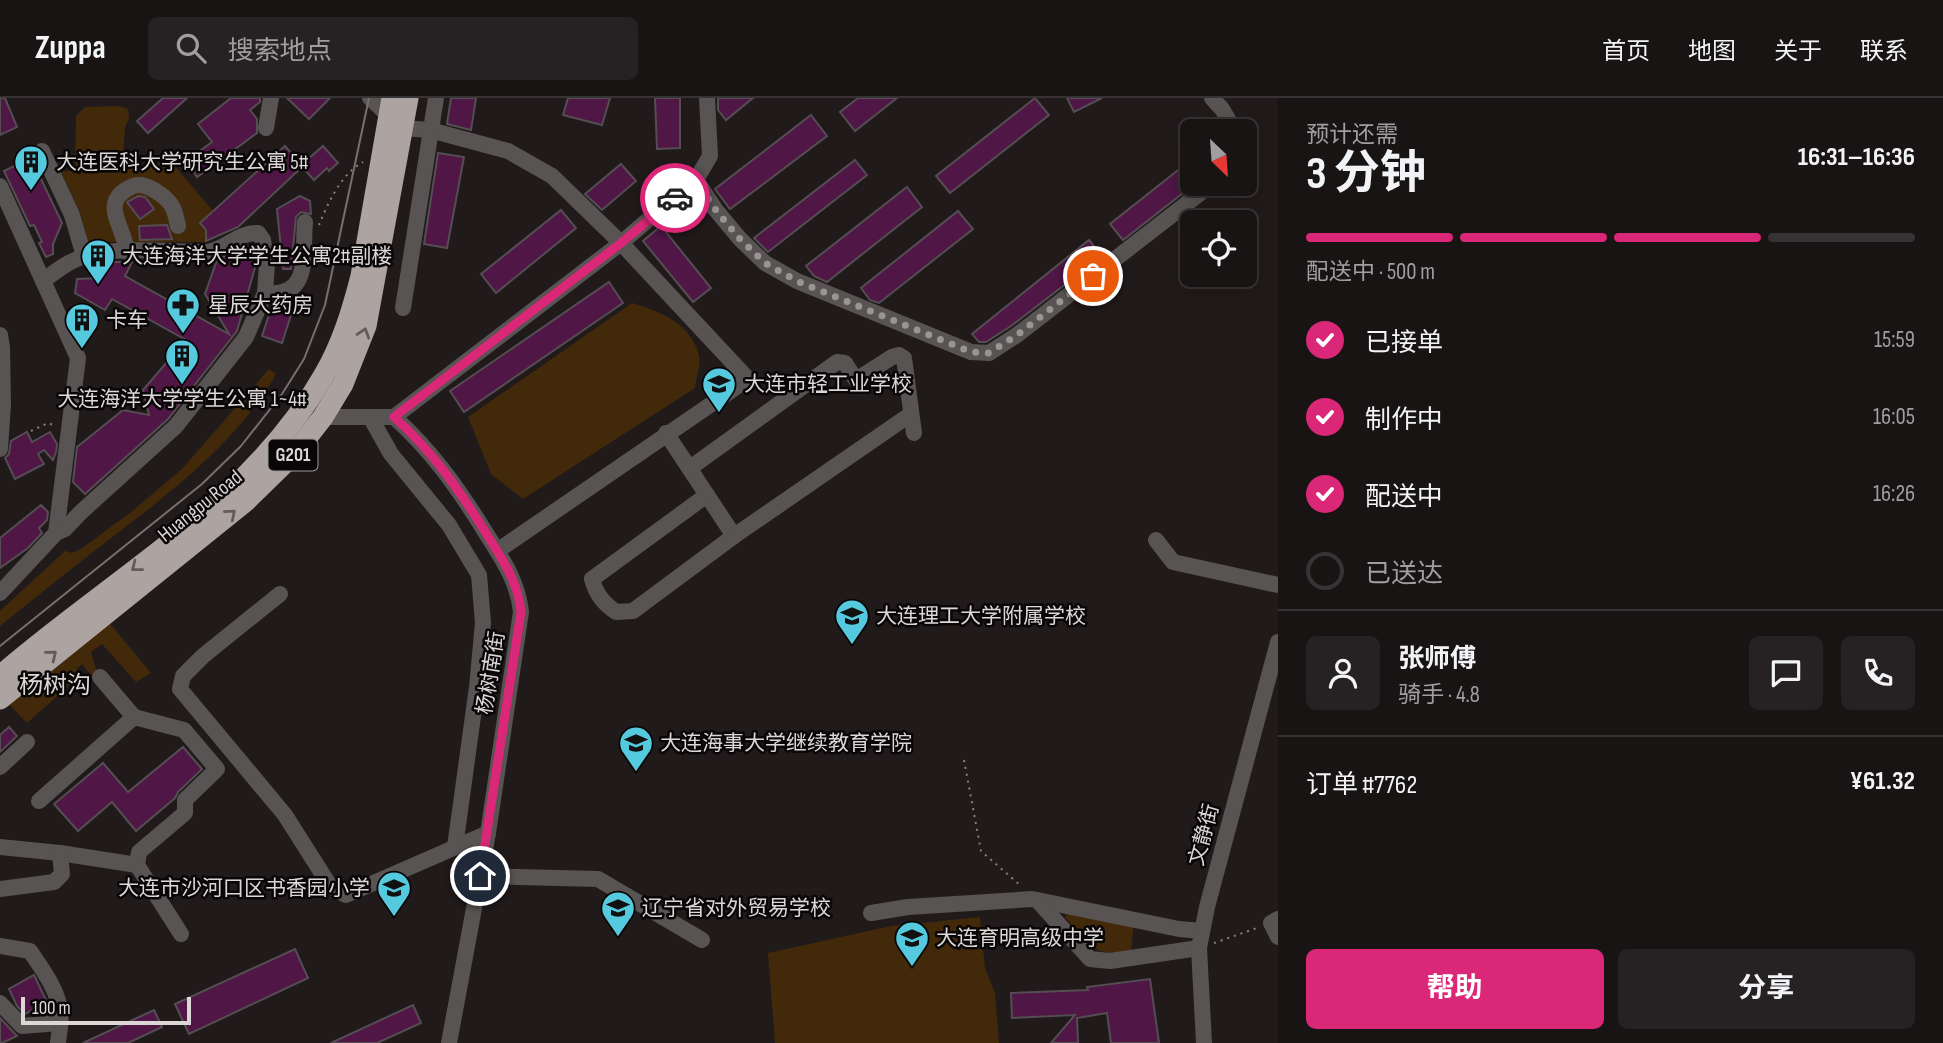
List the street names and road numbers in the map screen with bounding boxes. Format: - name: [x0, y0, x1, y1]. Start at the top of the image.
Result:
- road number: G201: [268, 440, 318, 470]
- street label: Huangpu Road: [153, 465, 247, 547]
- street label: 杨树南街: [472, 630, 510, 716]
- street label: 文静街: [1184, 801, 1224, 869]

